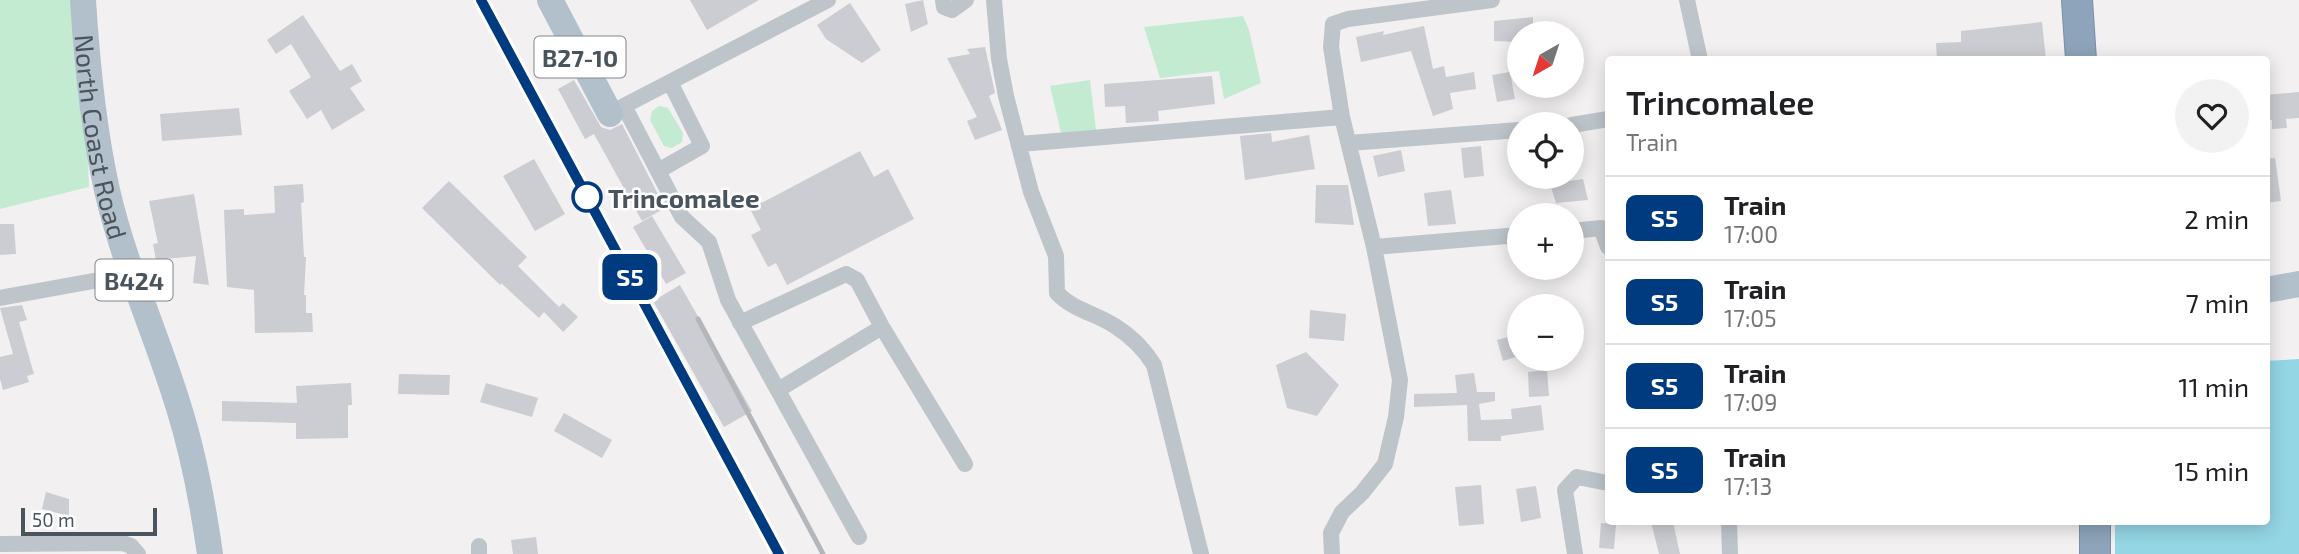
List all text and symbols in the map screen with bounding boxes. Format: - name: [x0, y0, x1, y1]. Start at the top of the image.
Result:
- north arrow: [1507, 21, 1584, 98]
- map controls: [1507, 21, 1584, 371]
- street label: North Coast Road: [70, 33, 135, 243]
- road number: B27-10: [534, 36, 626, 78]
- button: heart: [2175, 79, 2249, 153]
- text: Trincomalee: [1626, 82, 1815, 122]
- button: locate: [1507, 112, 1584, 189]
- text: Train: [1626, 128, 1678, 156]
- marker: Trincomalee: [572, 182, 602, 212]
- place label: Trincomalee: [608, 182, 760, 213]
- text: Train: [1724, 189, 1786, 220]
- button: +: [1507, 203, 1584, 280]
- text: S5: [1651, 203, 1678, 232]
- text: 2 min: [2184, 203, 2249, 234]
- text: 17:00: [1724, 220, 1778, 248]
- line badge: S5: [598, 254, 662, 300]
- road number: B424: [96, 260, 172, 300]
- text: S5: [616, 262, 644, 291]
- text: Train: [1724, 273, 1786, 304]
- text: S5: [1651, 287, 1678, 316]
- text: 7 min: [2186, 287, 2249, 318]
- button: −: [1507, 294, 1584, 371]
- text: 17:05: [1724, 304, 1777, 332]
- text: Train: [1724, 357, 1786, 388]
- text: S5: [1651, 371, 1678, 400]
- text: 11 min: [2178, 371, 2249, 402]
- text: 17:09: [1724, 388, 1777, 416]
- text: Train: [1724, 441, 1786, 472]
- text: S5: [1651, 455, 1678, 484]
- text: 15 min: [2175, 455, 2249, 486]
- text: 17:13: [1724, 472, 1772, 500]
- scale bar: [21, 505, 158, 537]
- text: 50 m: [32, 508, 75, 531]

